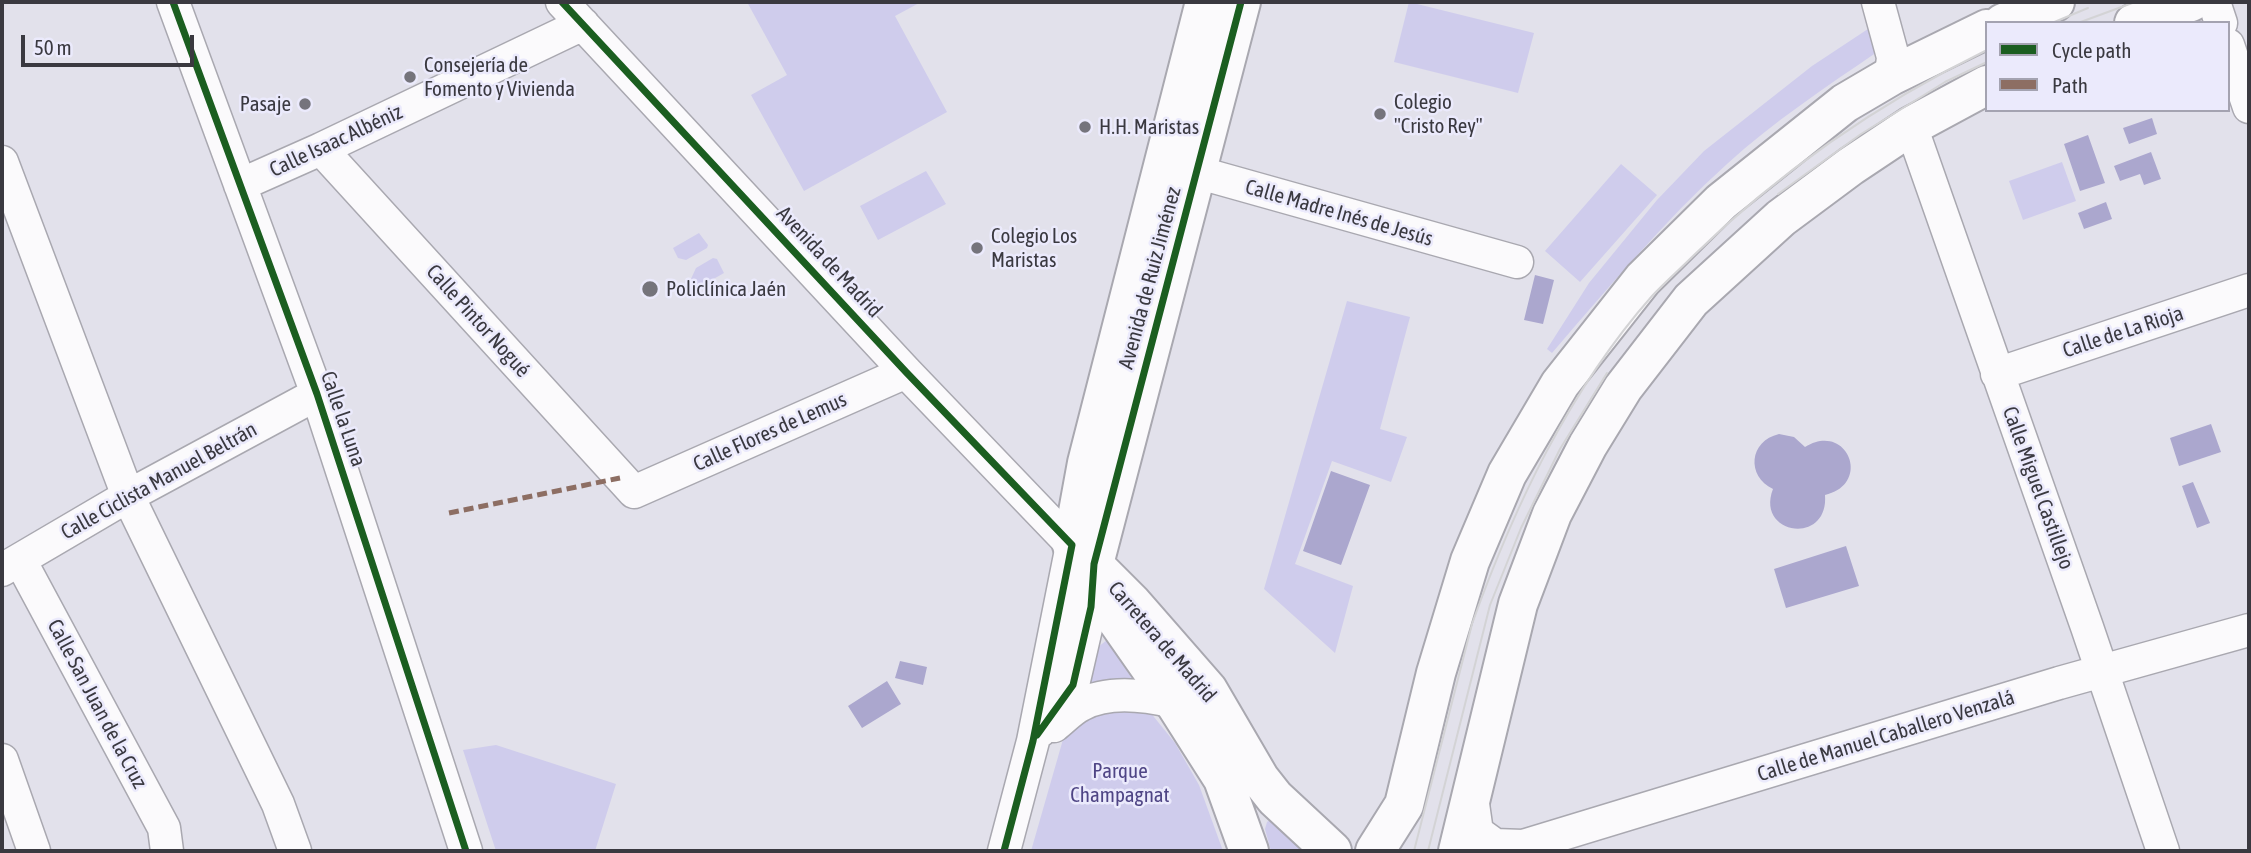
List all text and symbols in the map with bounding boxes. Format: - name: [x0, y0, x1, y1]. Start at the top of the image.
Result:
- scale bar: [24, 21, 198, 65]
- legend: [1985, 21, 2230, 112]
- text: 50 m: [34, 35, 72, 59]
- text: Cycle path: [2052, 38, 2131, 62]
- place label: Consejería de Fomento y Vivienda: [424, 52, 575, 102]
- marker: Consejería de Fomento y Vivienda: [402, 69, 418, 85]
- text: Path: [2052, 73, 2088, 97]
- place label: Colegio "Cristo Rey": [1394, 89, 1483, 139]
- place label: Pasaje: [240, 91, 291, 117]
- marker: Pasaje: [297, 96, 313, 112]
- street label: Calle Isaac Albéniz: [266, 99, 406, 183]
- marker: Colegio "Cristo Rey": [1372, 106, 1388, 122]
- place label: H.H. Maristas: [1099, 114, 1199, 140]
- marker: H.H. Maristas: [1077, 119, 1093, 135]
- street label: Calle Madre Inés de Jesús: [1242, 174, 1436, 252]
- street label: Avenida de Ruiz Jiménez: [1114, 184, 1186, 372]
- street label: Avenida de Madrid: [771, 201, 887, 323]
- place label: Colegio Los Maristas: [991, 223, 1077, 273]
- marker: Colegio Los Maristas: [969, 240, 985, 256]
- street label: Calle Pintor Nogué: [421, 259, 535, 383]
- place label: Policlínica Jaén: [666, 276, 786, 302]
- marker: Policlínica Jaén: [640, 279, 660, 299]
- street label: Calle de La Rioja: [2059, 301, 2187, 363]
- street label: Calle la Luna: [315, 368, 371, 470]
- street label: Calle Flores de Lemus: [690, 387, 850, 477]
- street label: Calle Miguel Castillejo: [1997, 403, 2079, 573]
- street label: Calle Ciclista Manuel Beltrán: [57, 417, 261, 545]
- street label: Carretera de Madrid: [1103, 576, 1221, 708]
- street label: Calle San Juan de la Cruz: [42, 615, 152, 793]
- street label: Calle de Manuel Caballero Venzalá: [1754, 685, 2018, 787]
- park label: Parque Champagnat: [1070, 758, 1170, 808]

